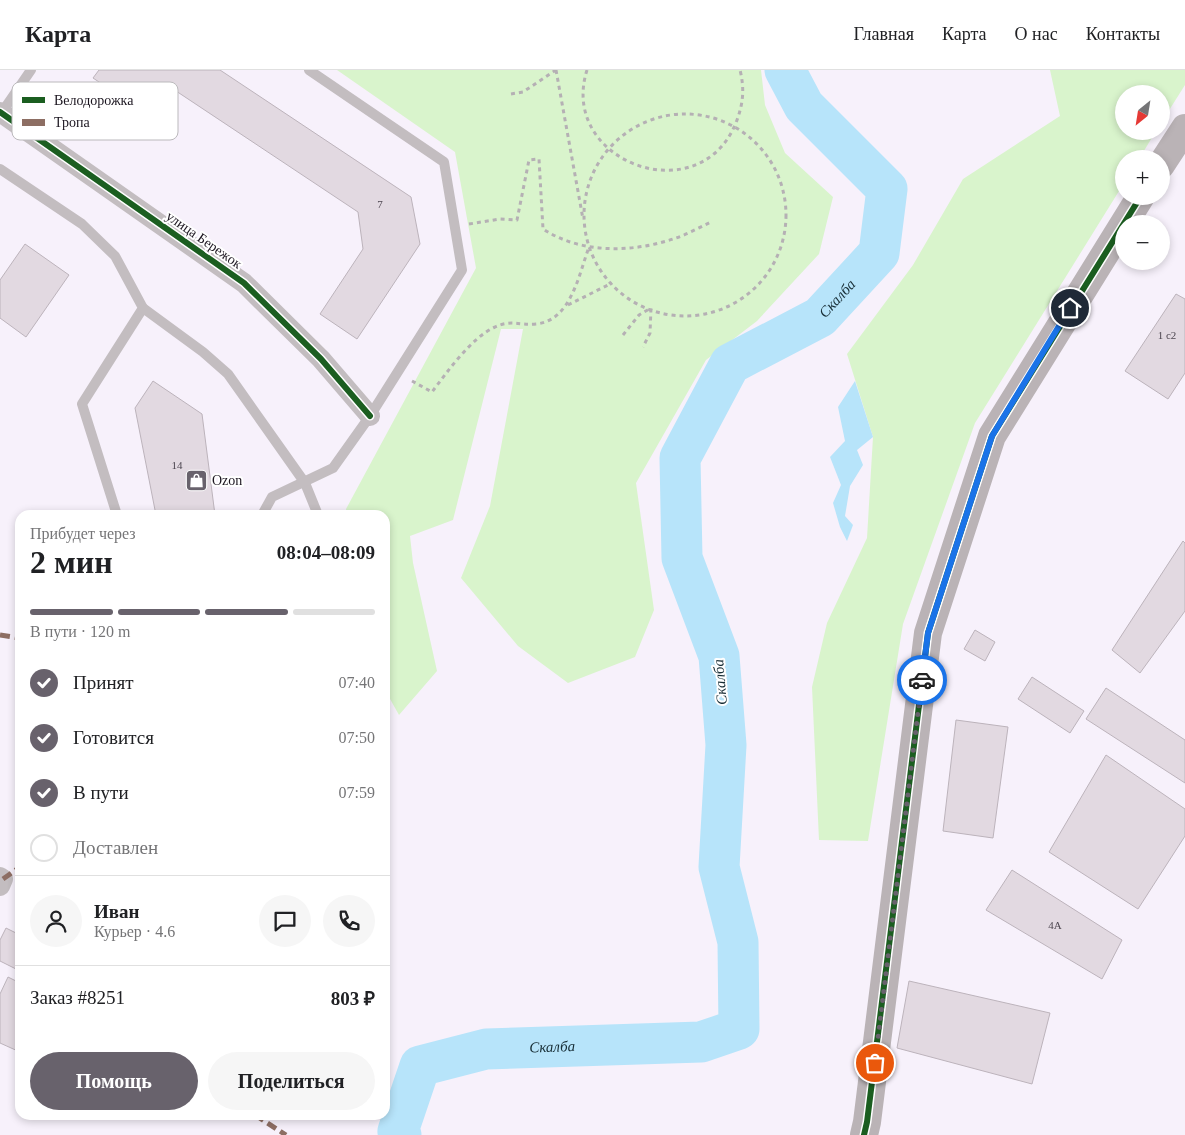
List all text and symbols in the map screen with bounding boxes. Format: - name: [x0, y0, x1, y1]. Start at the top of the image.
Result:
- text: Карта: [25, 21, 91, 47]
- text: Главная: [854, 24, 914, 44]
- text: Карта: [942, 24, 987, 44]
- text: О нас: [1015, 24, 1058, 44]
- text: Контакты: [1086, 24, 1160, 44]
- legend: [12, 82, 178, 140]
- north arrow: [1115, 85, 1170, 140]
- map controls: [1115, 85, 1170, 270]
- text: Велодорожка: [54, 93, 134, 108]
- text: Тропа: [54, 115, 91, 130]
- button: +: [1115, 150, 1170, 205]
- house number: 7: [377, 198, 383, 210]
- street label: улица Бережок: [163, 208, 245, 272]
- button: −: [1115, 215, 1170, 270]
- water label: Скалба: [816, 276, 859, 321]
- pin: [1049, 287, 1091, 329]
- icon: home: [1056, 294, 1084, 322]
- house number: 1 с2: [1158, 329, 1176, 341]
- house number: 14: [172, 459, 183, 471]
- shop icon: Ozon: [184, 468, 208, 492]
- place label: Ozon: [212, 473, 242, 488]
- text: Прибудет через: [30, 525, 136, 542]
- text: 08:04–08:09: [277, 542, 375, 563]
- text: 2 мин: [30, 544, 113, 580]
- text: В пути · 120 m: [30, 623, 131, 640]
- courier: [897, 655, 947, 705]
- water label: Скалба: [710, 658, 730, 706]
- icon: car: [908, 666, 936, 694]
- icon: check: [30, 669, 58, 697]
- text: Принят: [73, 672, 134, 693]
- text: 07:40: [339, 674, 375, 691]
- icon: check: [30, 724, 58, 752]
- text: Готовится: [73, 727, 154, 748]
- text: 07:50: [339, 729, 375, 746]
- icon: check: [30, 779, 58, 807]
- text: В пути: [73, 782, 129, 803]
- text: 07:59: [339, 784, 375, 801]
- text: Доставлен: [73, 837, 158, 858]
- button: person: [30, 895, 82, 947]
- button: chat: [259, 895, 311, 947]
- button: phone: [323, 895, 375, 947]
- text: Иван: [94, 901, 140, 922]
- house number: 4А: [1048, 919, 1062, 931]
- text: Курьер · 4.6: [94, 923, 175, 940]
- text: Заказ #8251: [30, 987, 125, 1008]
- text: 803 ₽: [331, 988, 375, 1009]
- water label: Скалба: [529, 1038, 575, 1056]
- pin: [854, 1042, 896, 1084]
- icon: bag: [861, 1049, 889, 1077]
- button: Помощь: [30, 1052, 198, 1110]
- button: Поделиться: [208, 1052, 375, 1110]

